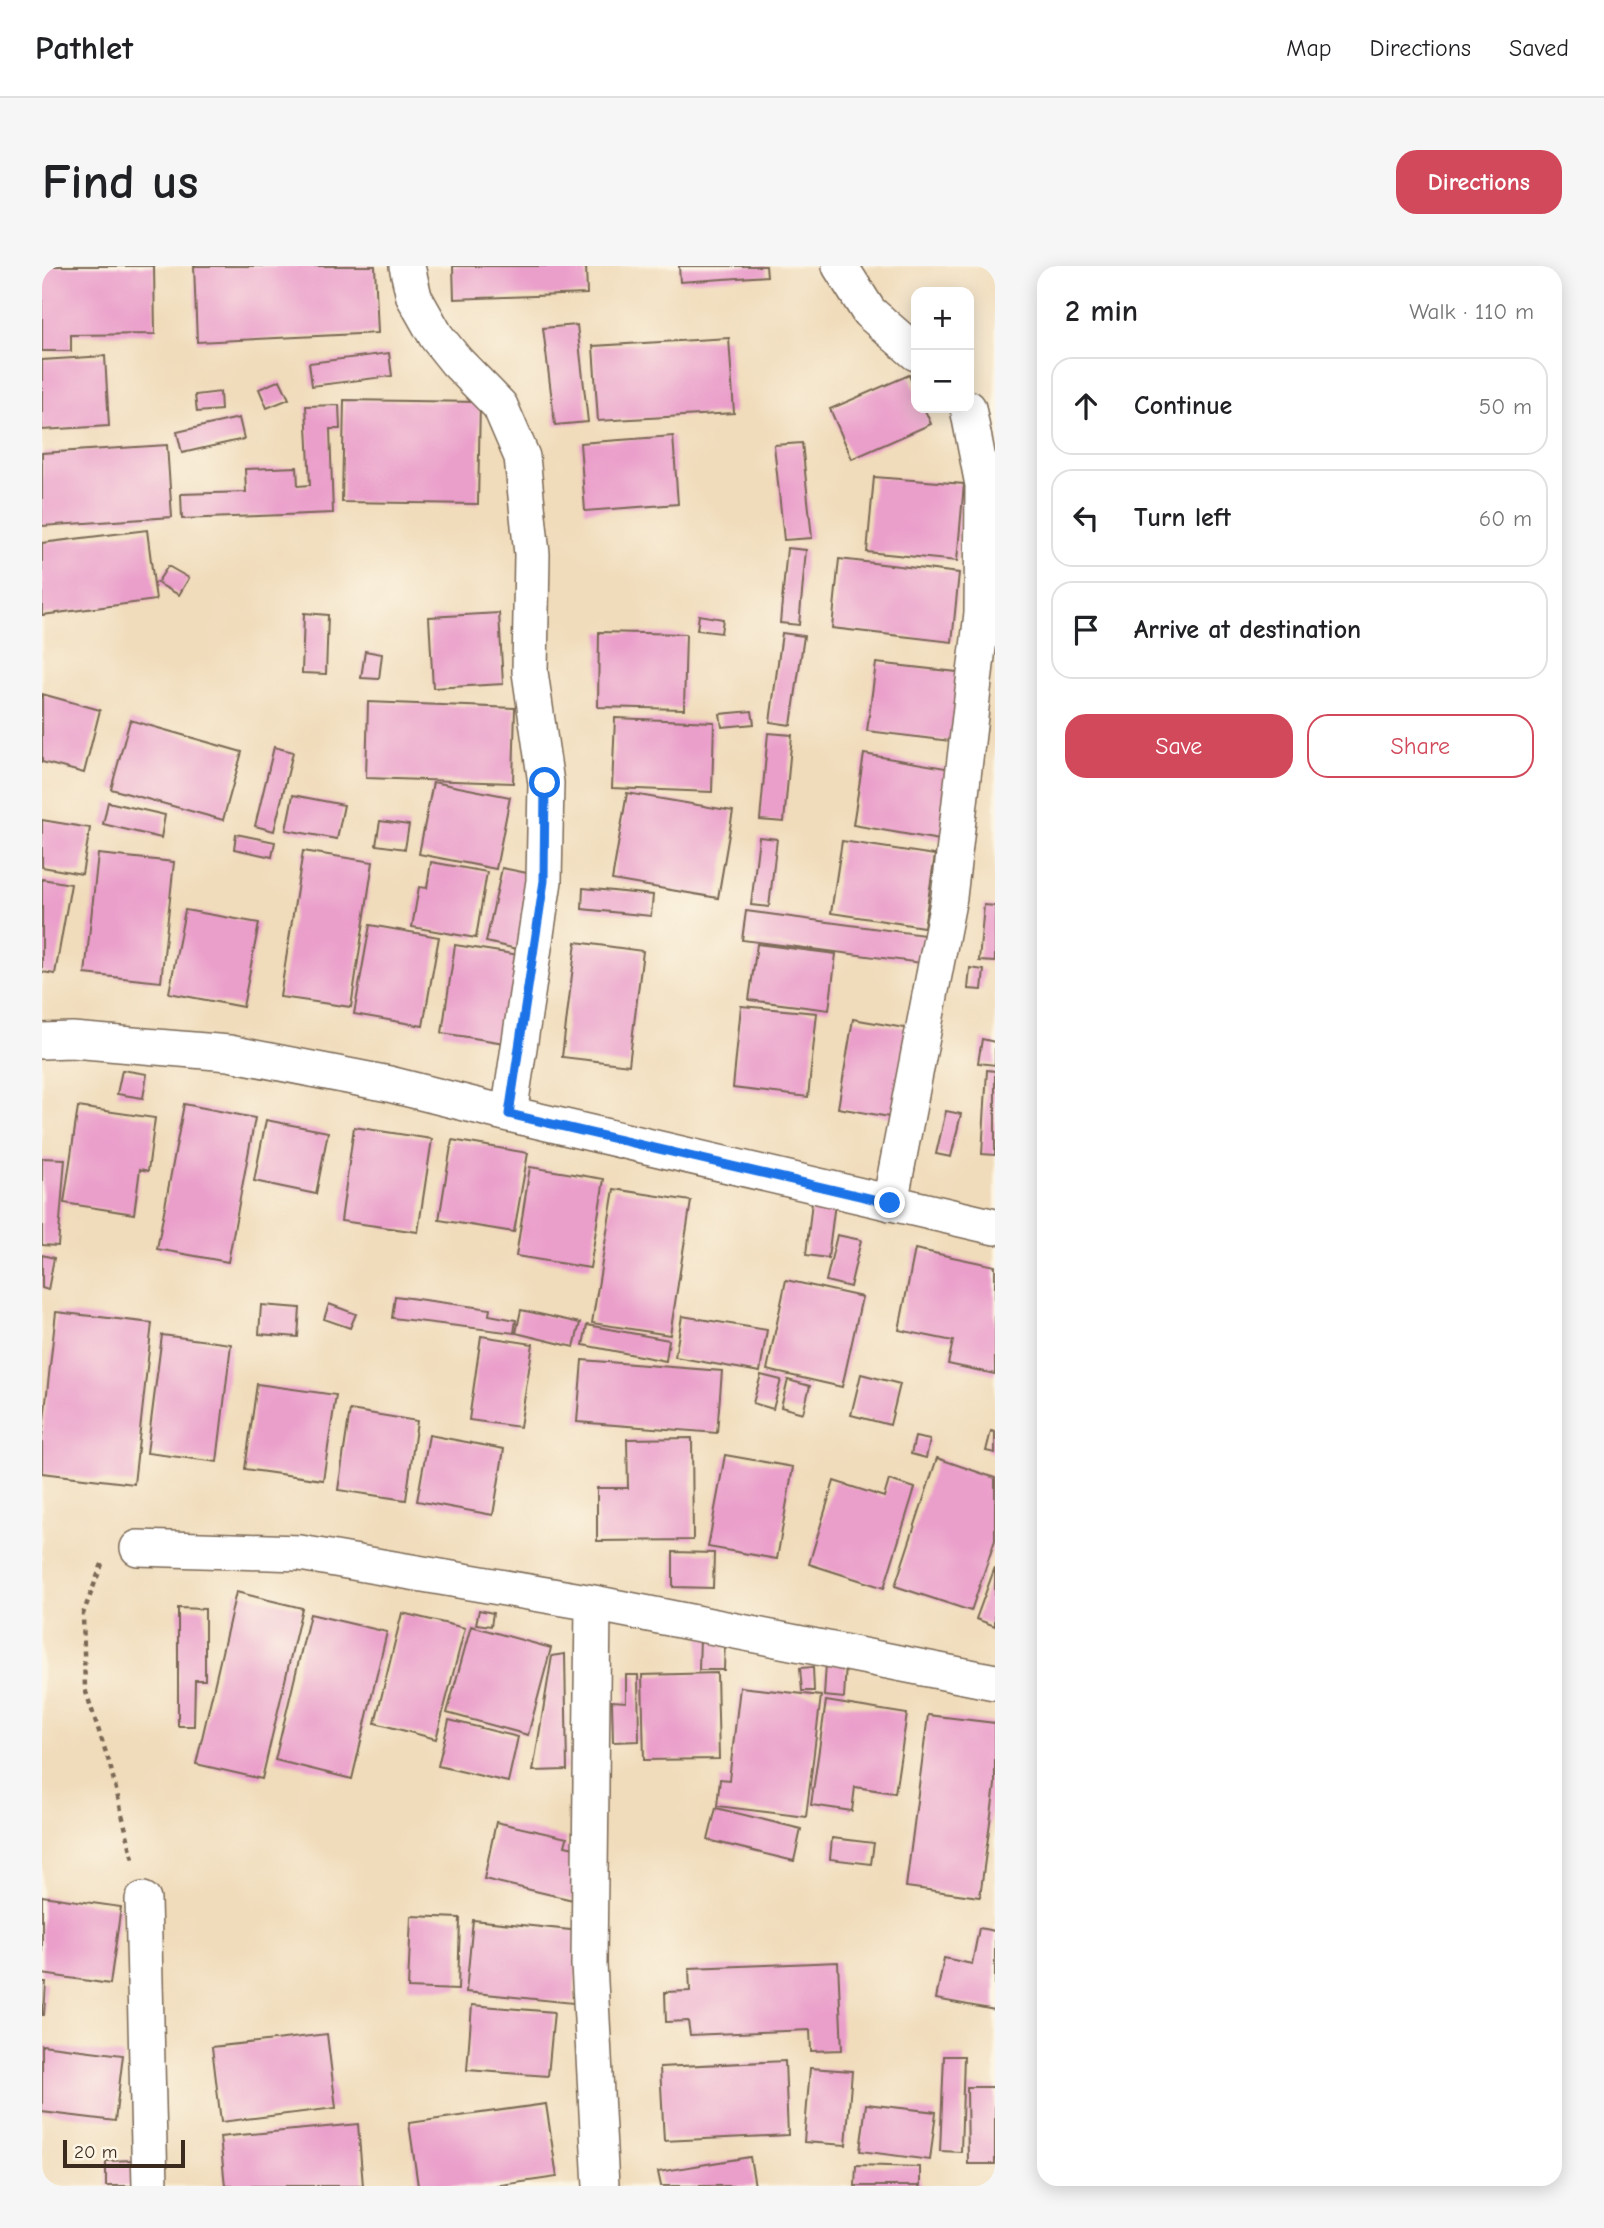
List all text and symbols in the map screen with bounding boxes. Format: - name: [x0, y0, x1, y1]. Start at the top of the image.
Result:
- text: Pathlet: [35, 29, 133, 67]
- text: Map: [1286, 34, 1332, 62]
- text: Directions: [1370, 34, 1471, 62]
- text: Saved: [1509, 34, 1569, 62]
- button: Directions: [1396, 150, 1562, 214]
- text: Find us: [42, 154, 198, 210]
- map controls: [911, 287, 974, 413]
- button: +: [911, 287, 974, 350]
- text: 2 min: [1065, 294, 1138, 329]
- text: Walk · 110 m: [1409, 298, 1534, 325]
- button: −: [911, 350, 974, 413]
- icon: ahead: [1067, 387, 1105, 425]
- text: Continue: [1134, 391, 1232, 421]
- text: 50 m: [1479, 393, 1532, 420]
- icon: left: [1067, 499, 1105, 537]
- text: Turn left: [1134, 503, 1231, 533]
- text: 60 m: [1479, 505, 1532, 532]
- icon: arrive: [1067, 611, 1105, 649]
- text: Arrive at destination: [1134, 615, 1361, 645]
- button: Save: [1065, 714, 1293, 778]
- button: Share: [1307, 714, 1534, 778]
- route start: [529, 767, 560, 798]
- route end: [874, 1187, 905, 1218]
- scale bar: [63, 2137, 186, 2169]
- text: 20 m: [74, 2141, 118, 2163]

